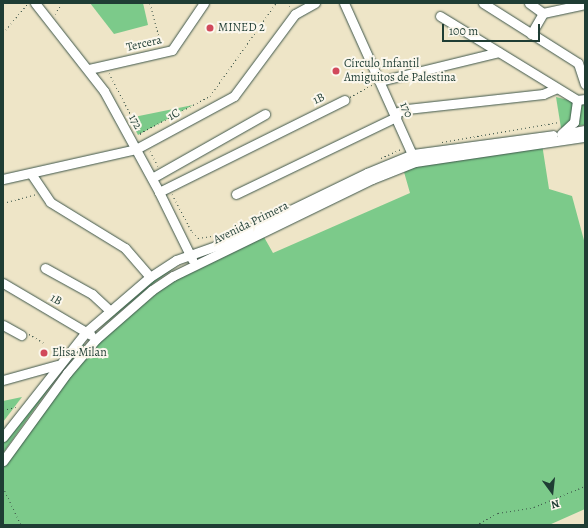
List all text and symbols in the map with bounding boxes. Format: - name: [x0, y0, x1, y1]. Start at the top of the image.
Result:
- scale bar: [444, 16, 542, 42]
- place label: MINED 2: [218, 21, 265, 35]
- marker: MINED 2: [205, 23, 215, 33]
- text: 100 m: [449, 23, 478, 39]
- street label: Tercera: [125, 33, 163, 55]
- place label: Círculo Infantil Amiguitos de Palestina: [344, 57, 456, 85]
- marker: Círculo Infantil Amiguitos de Palestina: [331, 66, 341, 76]
- street label: 1B: [311, 90, 327, 108]
- street label: 170: [396, 100, 416, 120]
- street label: 1C: [165, 106, 183, 124]
- street label: 172: [125, 112, 145, 132]
- street label: Avenida Primera: [211, 199, 291, 247]
- street label: 1B: [47, 291, 65, 309]
- place label: Elisa Milan: [52, 346, 107, 360]
- marker: Elisa Milan: [39, 348, 49, 358]
- north arrow: [532, 472, 572, 512]
- text: N: [549, 496, 561, 512]

